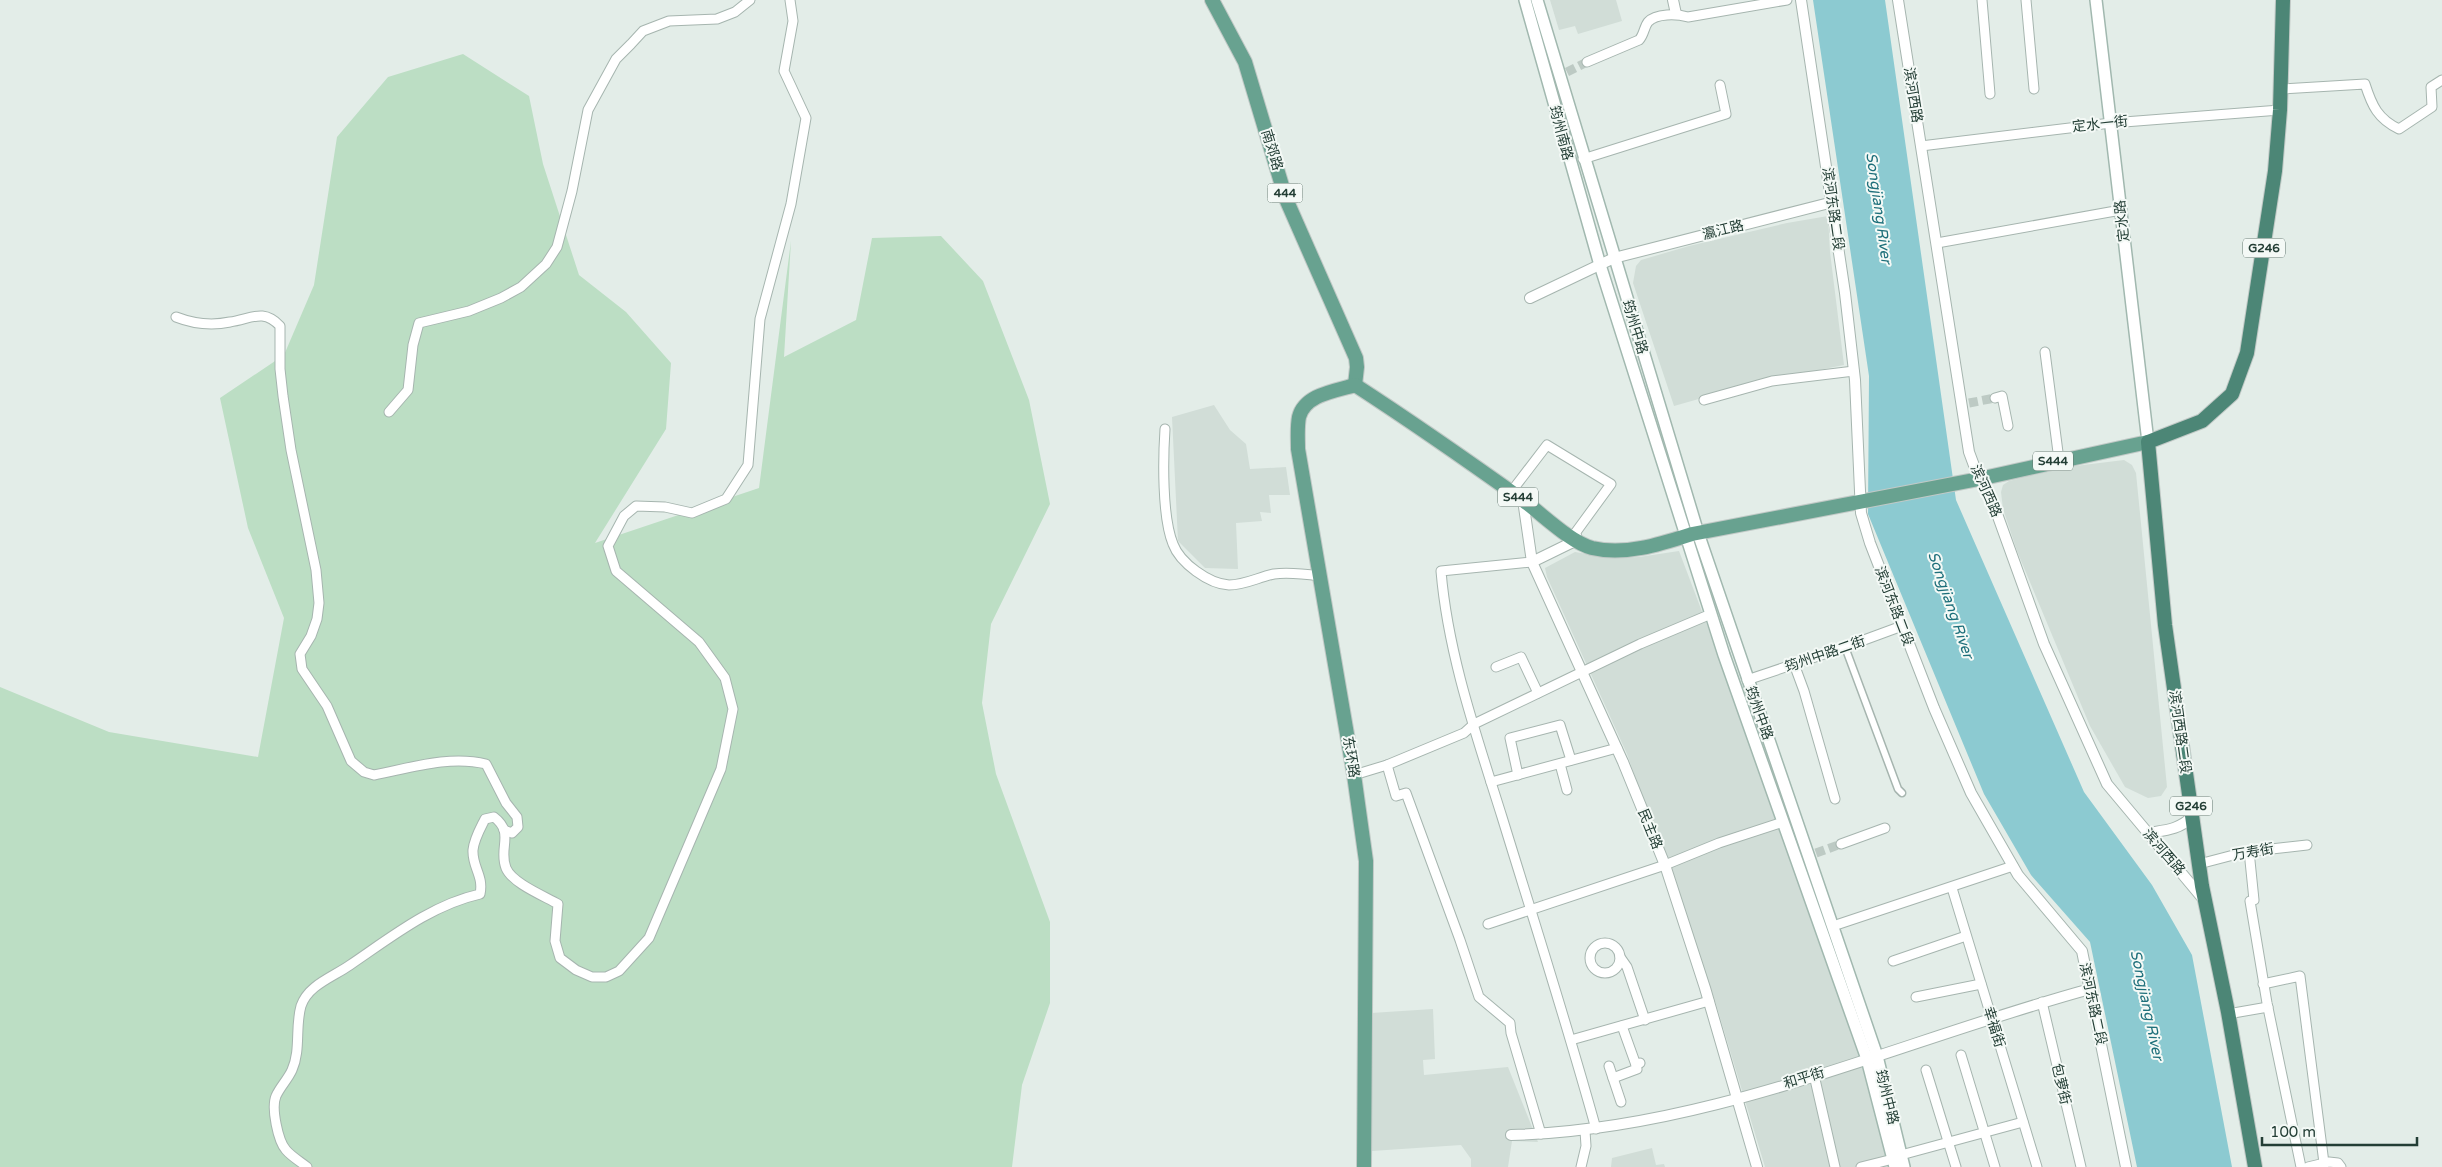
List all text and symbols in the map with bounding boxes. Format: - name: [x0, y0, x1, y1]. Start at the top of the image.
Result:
- street label: 滨河西路: [1900, 66, 1926, 124]
- street label: 筠州南路: [1546, 104, 1576, 162]
- street label: 定水一街: [2071, 113, 2129, 135]
- street label: 南郊路: [1258, 127, 1286, 173]
- water label: Songjiang River: [1862, 151, 1896, 267]
- street label: 滨河东路二段: [1819, 166, 1847, 252]
- road number: 444: [1268, 184, 1302, 202]
- street label: 定水路: [2111, 199, 2133, 243]
- street label: 瀛江路: [1701, 217, 1745, 243]
- road number: G246: [2243, 238, 2285, 258]
- street label: 筠州中路: [1619, 298, 1651, 356]
- road number: S444: [2033, 452, 2073, 471]
- street label: 滨河西路: [1967, 462, 2005, 520]
- road number: S444: [1498, 488, 1538, 507]
- water label: Songjiang River: [1924, 549, 1978, 663]
- street label: 滨河东路二段: [1871, 564, 1917, 648]
- street label: 筠州中路二街: [1783, 632, 1867, 676]
- street label: 筠州中路: [1741, 684, 1777, 742]
- street label: 滨河西路二段: [2166, 689, 2194, 775]
- street label: 东环路: [1339, 735, 1363, 779]
- road number: G246: [2170, 796, 2212, 816]
- street label: 民主路: [1634, 806, 1666, 852]
- street label: 滨河西路: [2139, 825, 2189, 879]
- street label: 万寿街: [2231, 840, 2275, 864]
- water label: Songjiang River: [2127, 948, 2168, 1064]
- street label: 滨河东路二段: [2076, 961, 2110, 1047]
- street label: 幸福街: [1980, 1004, 2008, 1050]
- street label: 包萝街: [2048, 1062, 2074, 1106]
- street label: 和平街: [1781, 1064, 1827, 1092]
- street label: 筠州中路: [1872, 1068, 1902, 1126]
- scale bar: [2262, 1114, 2417, 1146]
- text: 100 m: [2270, 1123, 2316, 1141]

